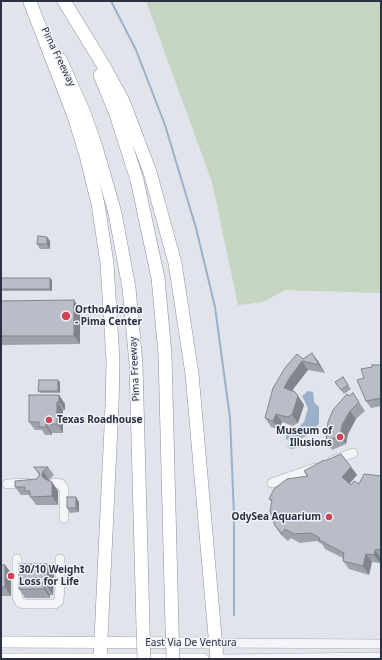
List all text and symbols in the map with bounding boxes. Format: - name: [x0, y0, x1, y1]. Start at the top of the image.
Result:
- street label: Pima Freeway: [38, 25, 78, 89]
- place label: OrthoArizona - Pima Center: [75, 304, 143, 328]
- marker: OrthoArizona - Pima Center: [60, 310, 72, 322]
- street label: Pima Freeway: [127, 336, 143, 402]
- place label: Texas Roadhouse: [57, 414, 143, 426]
- marker: Texas Roadhouse: [44, 415, 54, 425]
- place label: Museum of Illusions: [276, 425, 332, 448]
- marker: Museum of Illusions: [335, 432, 345, 442]
- place label: OdySea Aquarium: [232, 511, 321, 523]
- marker: OdySea Aquarium: [324, 512, 334, 522]
- place label: 30/10 Weight Loss for Life: [19, 564, 84, 588]
- marker: 30/10 Weight Loss for Life: [6, 571, 16, 581]
- street label: East Via De Ventura: [145, 637, 237, 649]

